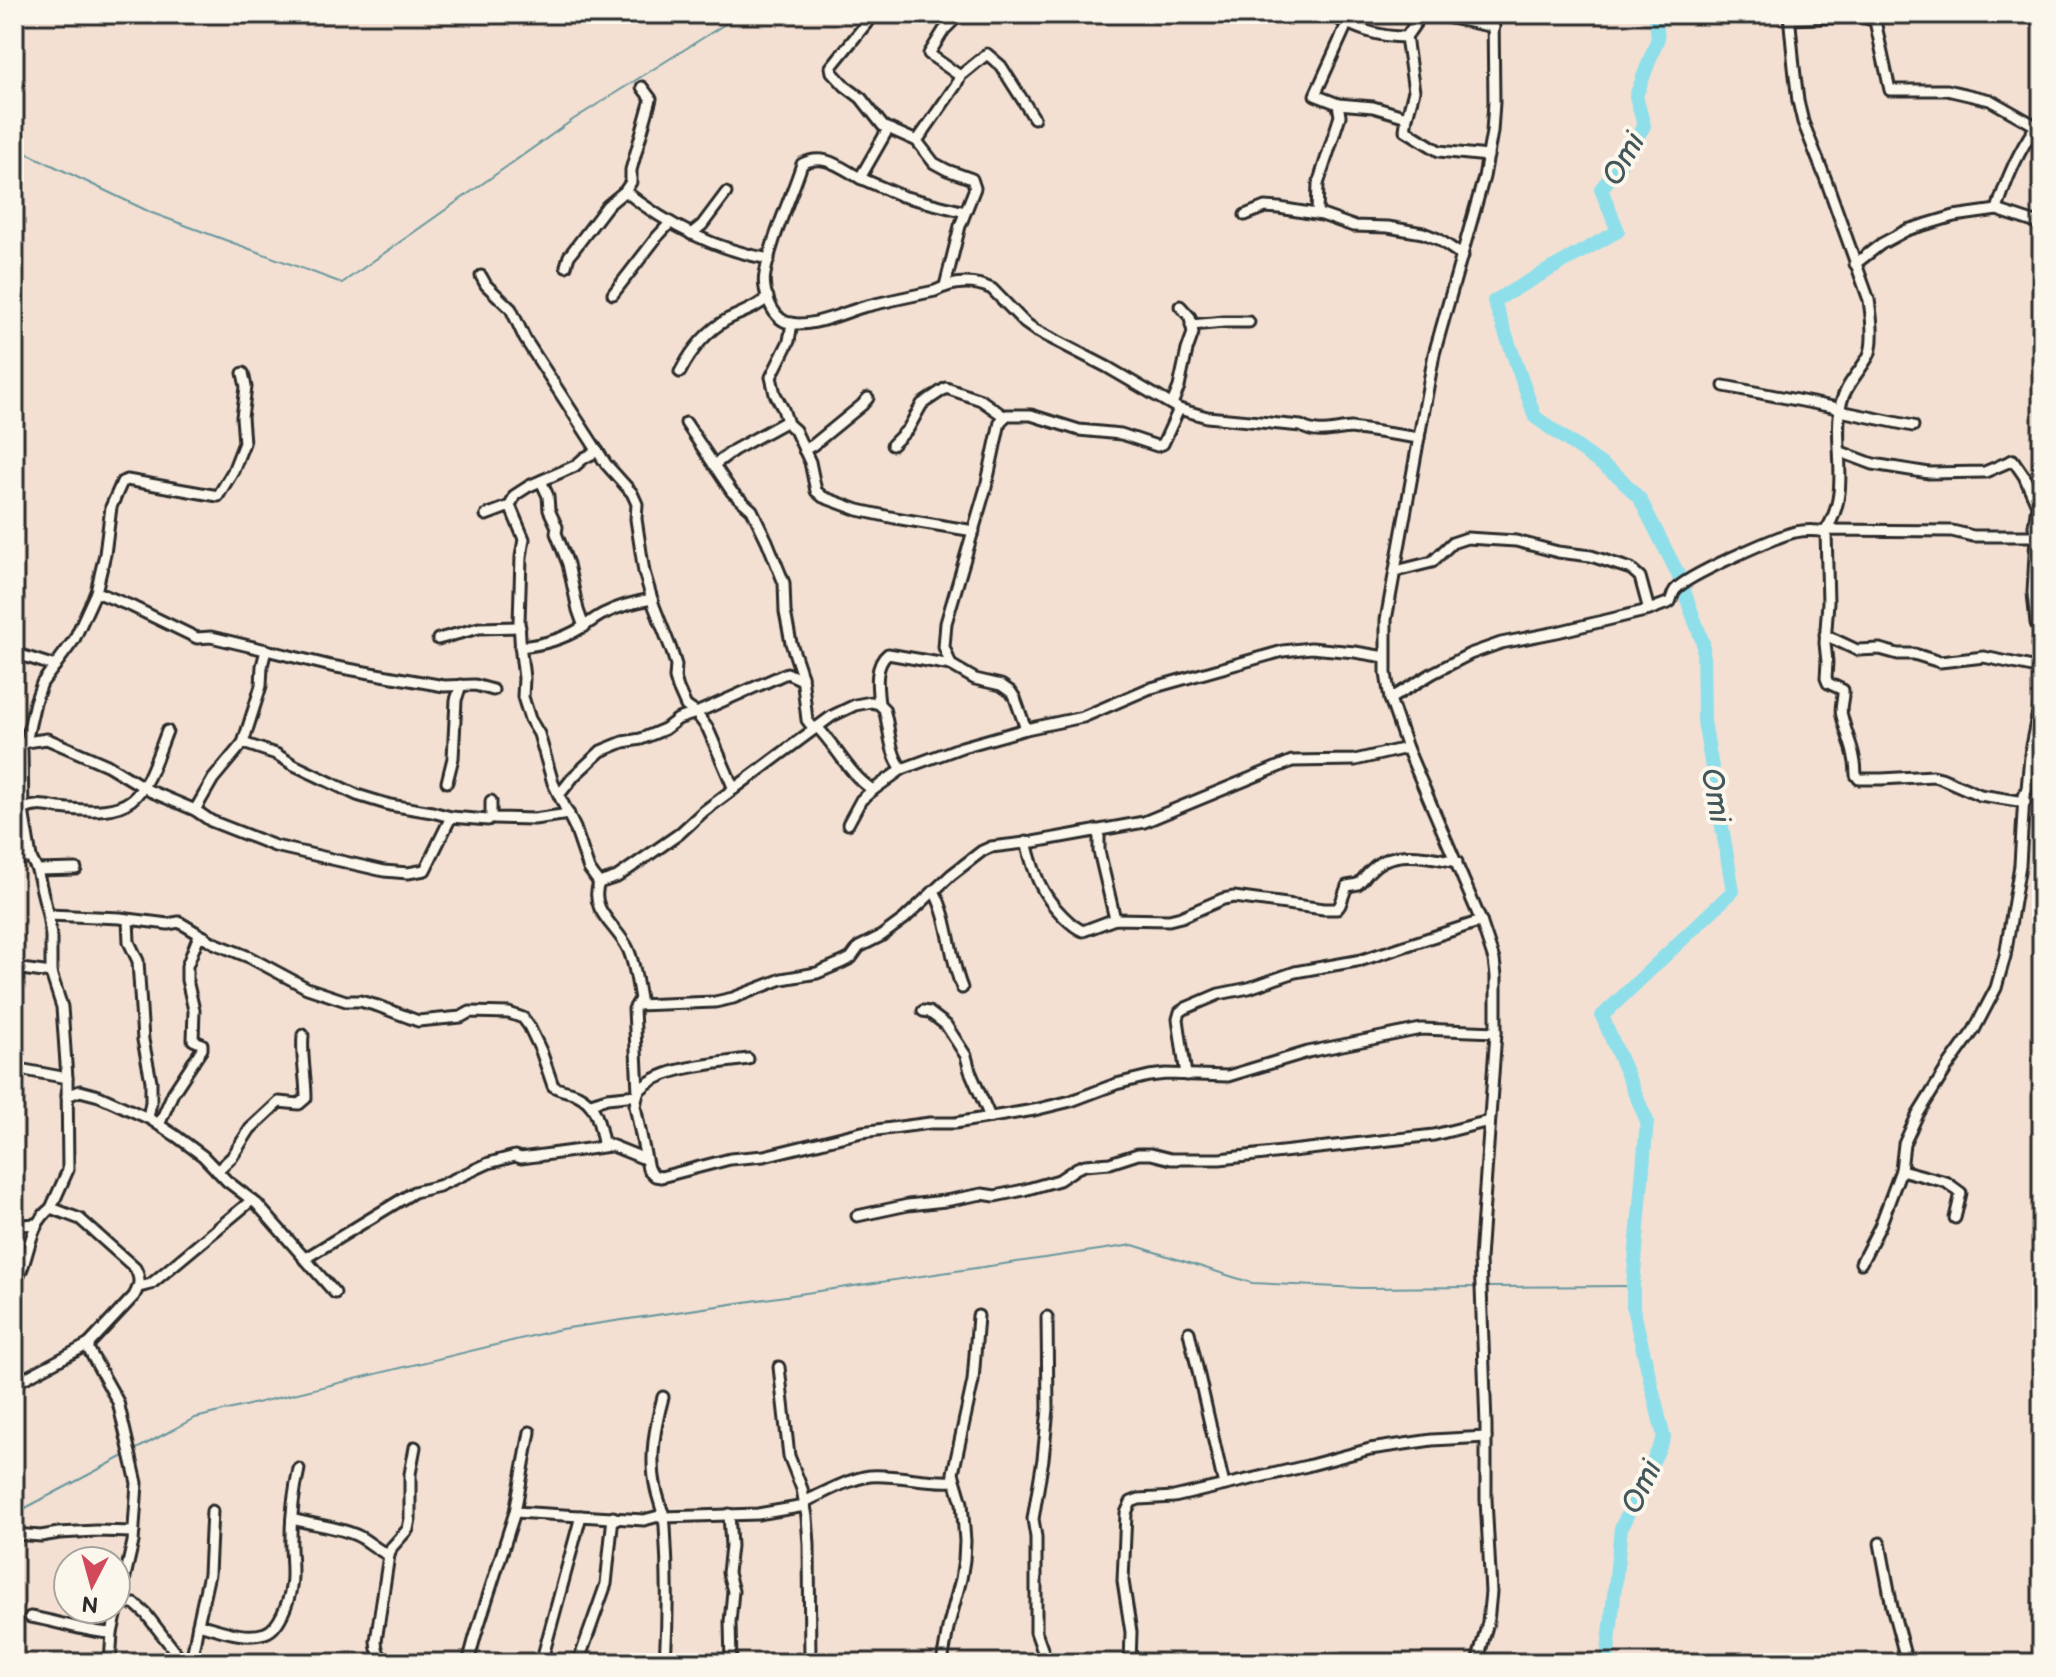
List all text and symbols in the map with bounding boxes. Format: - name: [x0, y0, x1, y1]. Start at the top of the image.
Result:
- water label: Omi: [1595, 126, 1654, 192]
- water label: Omi: [1693, 765, 1738, 827]
- water label: Omi: [1614, 1454, 1671, 1520]
- north arrow: [52, 1545, 132, 1625]
- text: N: [80, 1589, 100, 1618]

